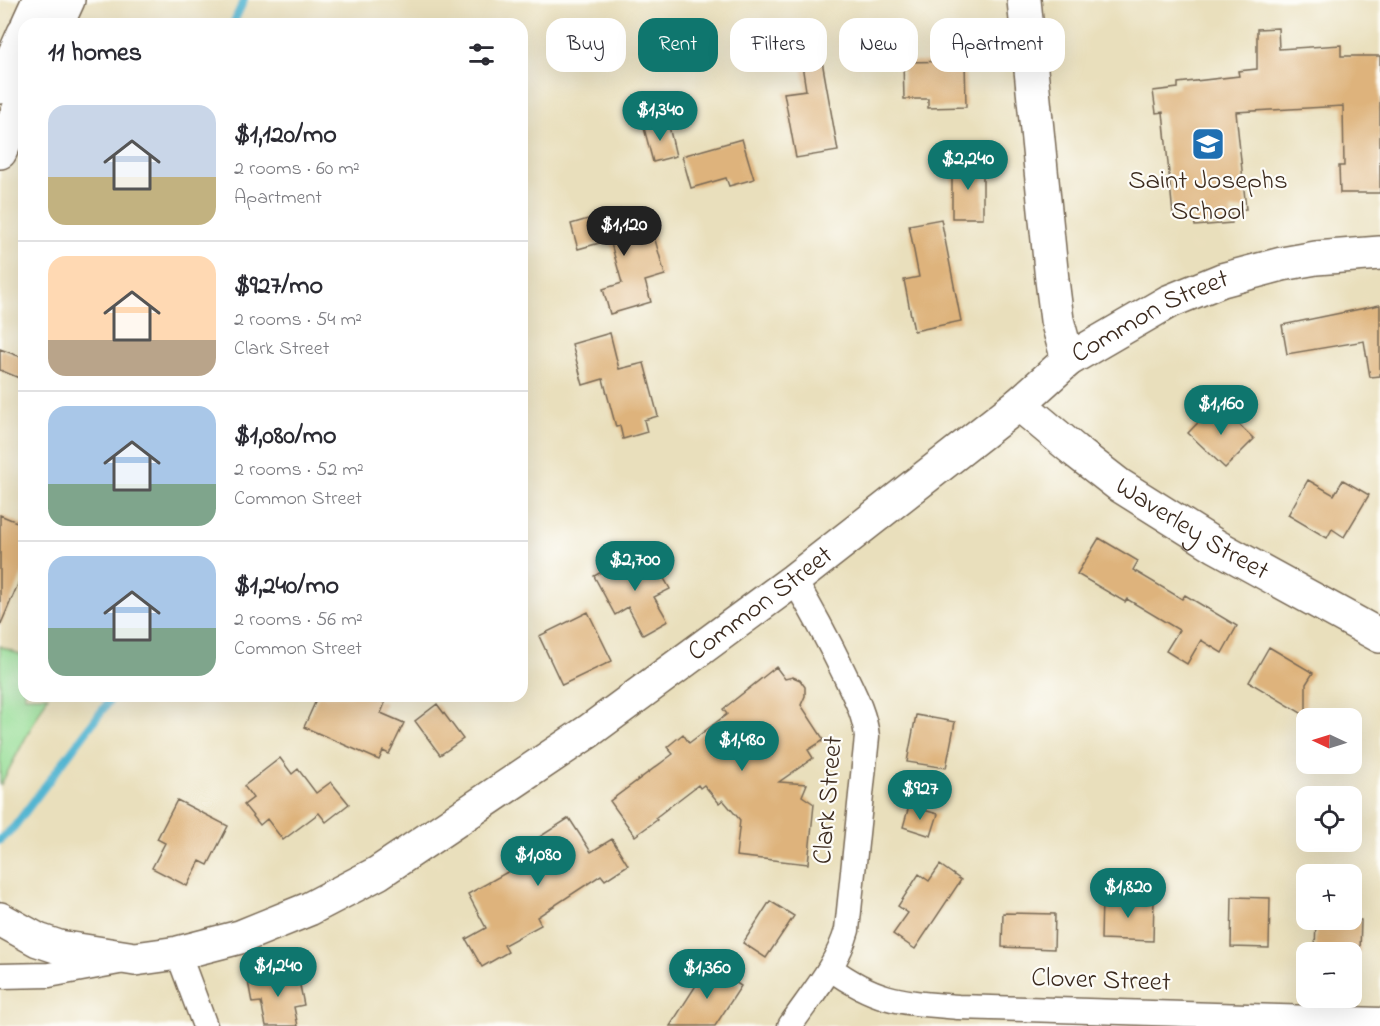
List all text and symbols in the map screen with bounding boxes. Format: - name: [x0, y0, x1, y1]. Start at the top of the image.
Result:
- chip: Buy: [546, 18, 626, 72]
- chip: Rent: [638, 18, 718, 72]
- chip: Filters: [730, 18, 827, 72]
- chip: New: [839, 18, 918, 72]
- chip: Apartment: [930, 18, 1065, 72]
- text: 11 homes: [48, 35, 142, 73]
- icon: filters: [465, 38, 498, 71]
- pin: $1,340: [611, 91, 709, 142]
- text: $1,340: [636, 96, 684, 125]
- text: $1,120/mo: [234, 117, 337, 155]
- school or university icon: Saint Josephs School: [1190, 126, 1226, 162]
- icon: home: [96, 129, 168, 201]
- pin: $2,240: [919, 140, 1017, 191]
- text: $2,240: [942, 145, 994, 174]
- text: 2 rooms · 60 m²: [234, 155, 360, 184]
- place label: Saint Josephs School: [1128, 162, 1288, 232]
- text: Apartment: [234, 184, 322, 213]
- pin: $1,120: [575, 206, 673, 257]
- text: $1,120: [601, 211, 647, 240]
- street label: Common Street: [1064, 260, 1233, 373]
- text: $927/mo: [234, 268, 323, 306]
- icon: home: [96, 280, 168, 352]
- text: 2 rooms · 54 m²: [234, 306, 362, 335]
- text: Clark Street: [234, 335, 330, 364]
- pin: $1,160: [1172, 385, 1270, 436]
- text: $1,160: [1198, 390, 1244, 419]
- text: $1,080/mo: [234, 418, 336, 456]
- icon: home: [96, 430, 168, 502]
- text: 2 rooms · 52 m²: [234, 456, 364, 485]
- street label: Waverley Street: [1107, 468, 1276, 591]
- text: Common Street: [234, 485, 362, 514]
- street label: Common Street: [680, 537, 842, 671]
- pin: $2,700: [586, 541, 684, 592]
- text: $2,700: [610, 546, 661, 575]
- text: $1,240/mo: [234, 568, 339, 606]
- icon: home: [96, 580, 168, 652]
- text: 2 rooms · 56 m²: [234, 606, 363, 635]
- text: Common Street: [234, 635, 362, 664]
- north arrow: [1296, 708, 1362, 774]
- map controls: [1296, 708, 1362, 1008]
- pin: $1,480: [693, 721, 791, 772]
- text: $1,480: [719, 726, 765, 755]
- street label: Clark Street: [804, 734, 854, 866]
- pin: $927: [884, 770, 956, 821]
- text: $927: [902, 775, 938, 804]
- button: locate: [1296, 786, 1362, 852]
- pin: $1,080: [489, 836, 587, 887]
- text: $1,080: [515, 841, 561, 870]
- button: +: [1296, 864, 1362, 930]
- pin: $1,820: [1079, 868, 1177, 919]
- text: $1,820: [1104, 873, 1152, 902]
- button: −: [1296, 942, 1362, 1008]
- pin: $1,240: [229, 947, 327, 998]
- pin: $1,360: [658, 949, 756, 1000]
- text: $1,240: [254, 952, 302, 981]
- text: $1,360: [683, 954, 731, 983]
- street label: Clover Street: [1030, 959, 1172, 1003]

